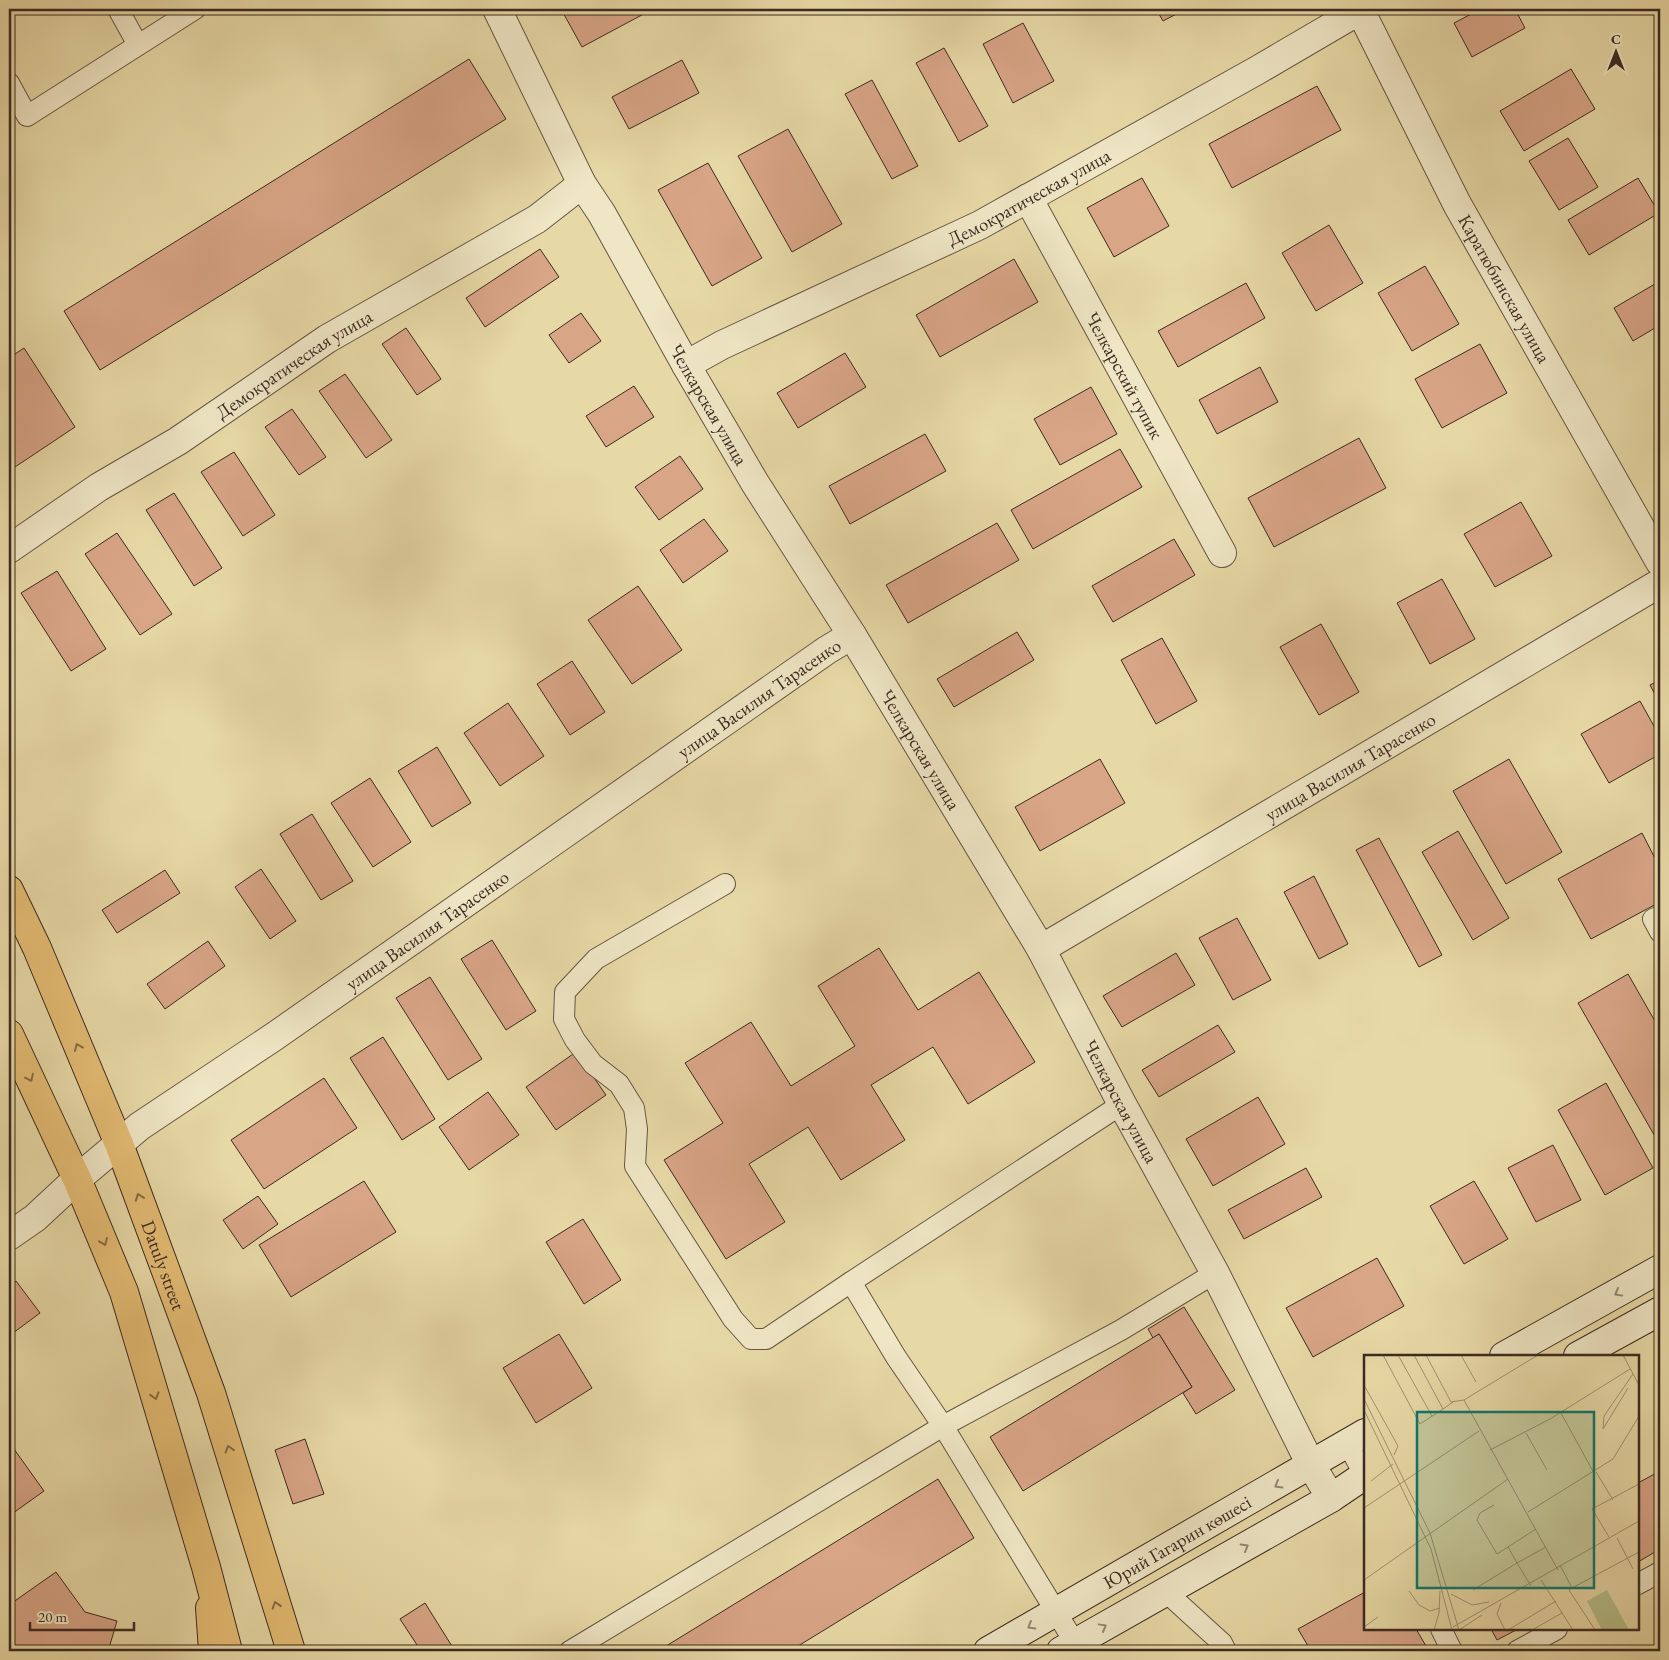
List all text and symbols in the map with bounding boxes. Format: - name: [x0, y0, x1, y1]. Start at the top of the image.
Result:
- north arrow: [1592, 28, 1642, 78]
- text: С: [1611, 30, 1621, 48]
- street label: Демократическая улица: [943, 142, 1116, 252]
- street label: Каратюбинская улица: [1452, 210, 1557, 368]
- street label: Демократическая улица: [211, 304, 377, 425]
- street label: Челкарский тупик: [1080, 308, 1169, 443]
- street label: Челкарская улица: [664, 339, 754, 470]
- street label: улица Василия Тарасенко: [672, 633, 846, 764]
- street label: Челкарская улица: [875, 685, 967, 815]
- street label: улица Василия Тарасенко: [1260, 707, 1440, 827]
- street label: улица Василия Тарасенко: [341, 864, 514, 996]
- street label: Челкарская улица: [1078, 1036, 1164, 1168]
- one-way arrow: [74, 1043, 85, 1052]
- one-way arrow: [23, 1073, 34, 1082]
- one-way arrow: [135, 1194, 145, 1202]
- street label: Datuly street: [135, 1217, 191, 1314]
- one-way arrow: [97, 1237, 108, 1246]
- one-way arrow: [1614, 1287, 1623, 1297]
- inset map: [1364, 1355, 1639, 1630]
- one-way arrow: [150, 1391, 160, 1400]
- one-way arrow: [224, 1446, 234, 1454]
- one-way arrow: [1275, 1478, 1284, 1488]
- street label: Юрий Гагарин көшесі: [1098, 1489, 1256, 1595]
- one-way arrow: [1239, 1544, 1248, 1554]
- scale bar: [30, 1600, 134, 1632]
- one-way arrow: [272, 1601, 282, 1609]
- text: 20 m: [38, 1607, 67, 1626]
- one-way arrow: [1027, 1620, 1036, 1630]
- one-way arrow: [1098, 1624, 1107, 1634]

